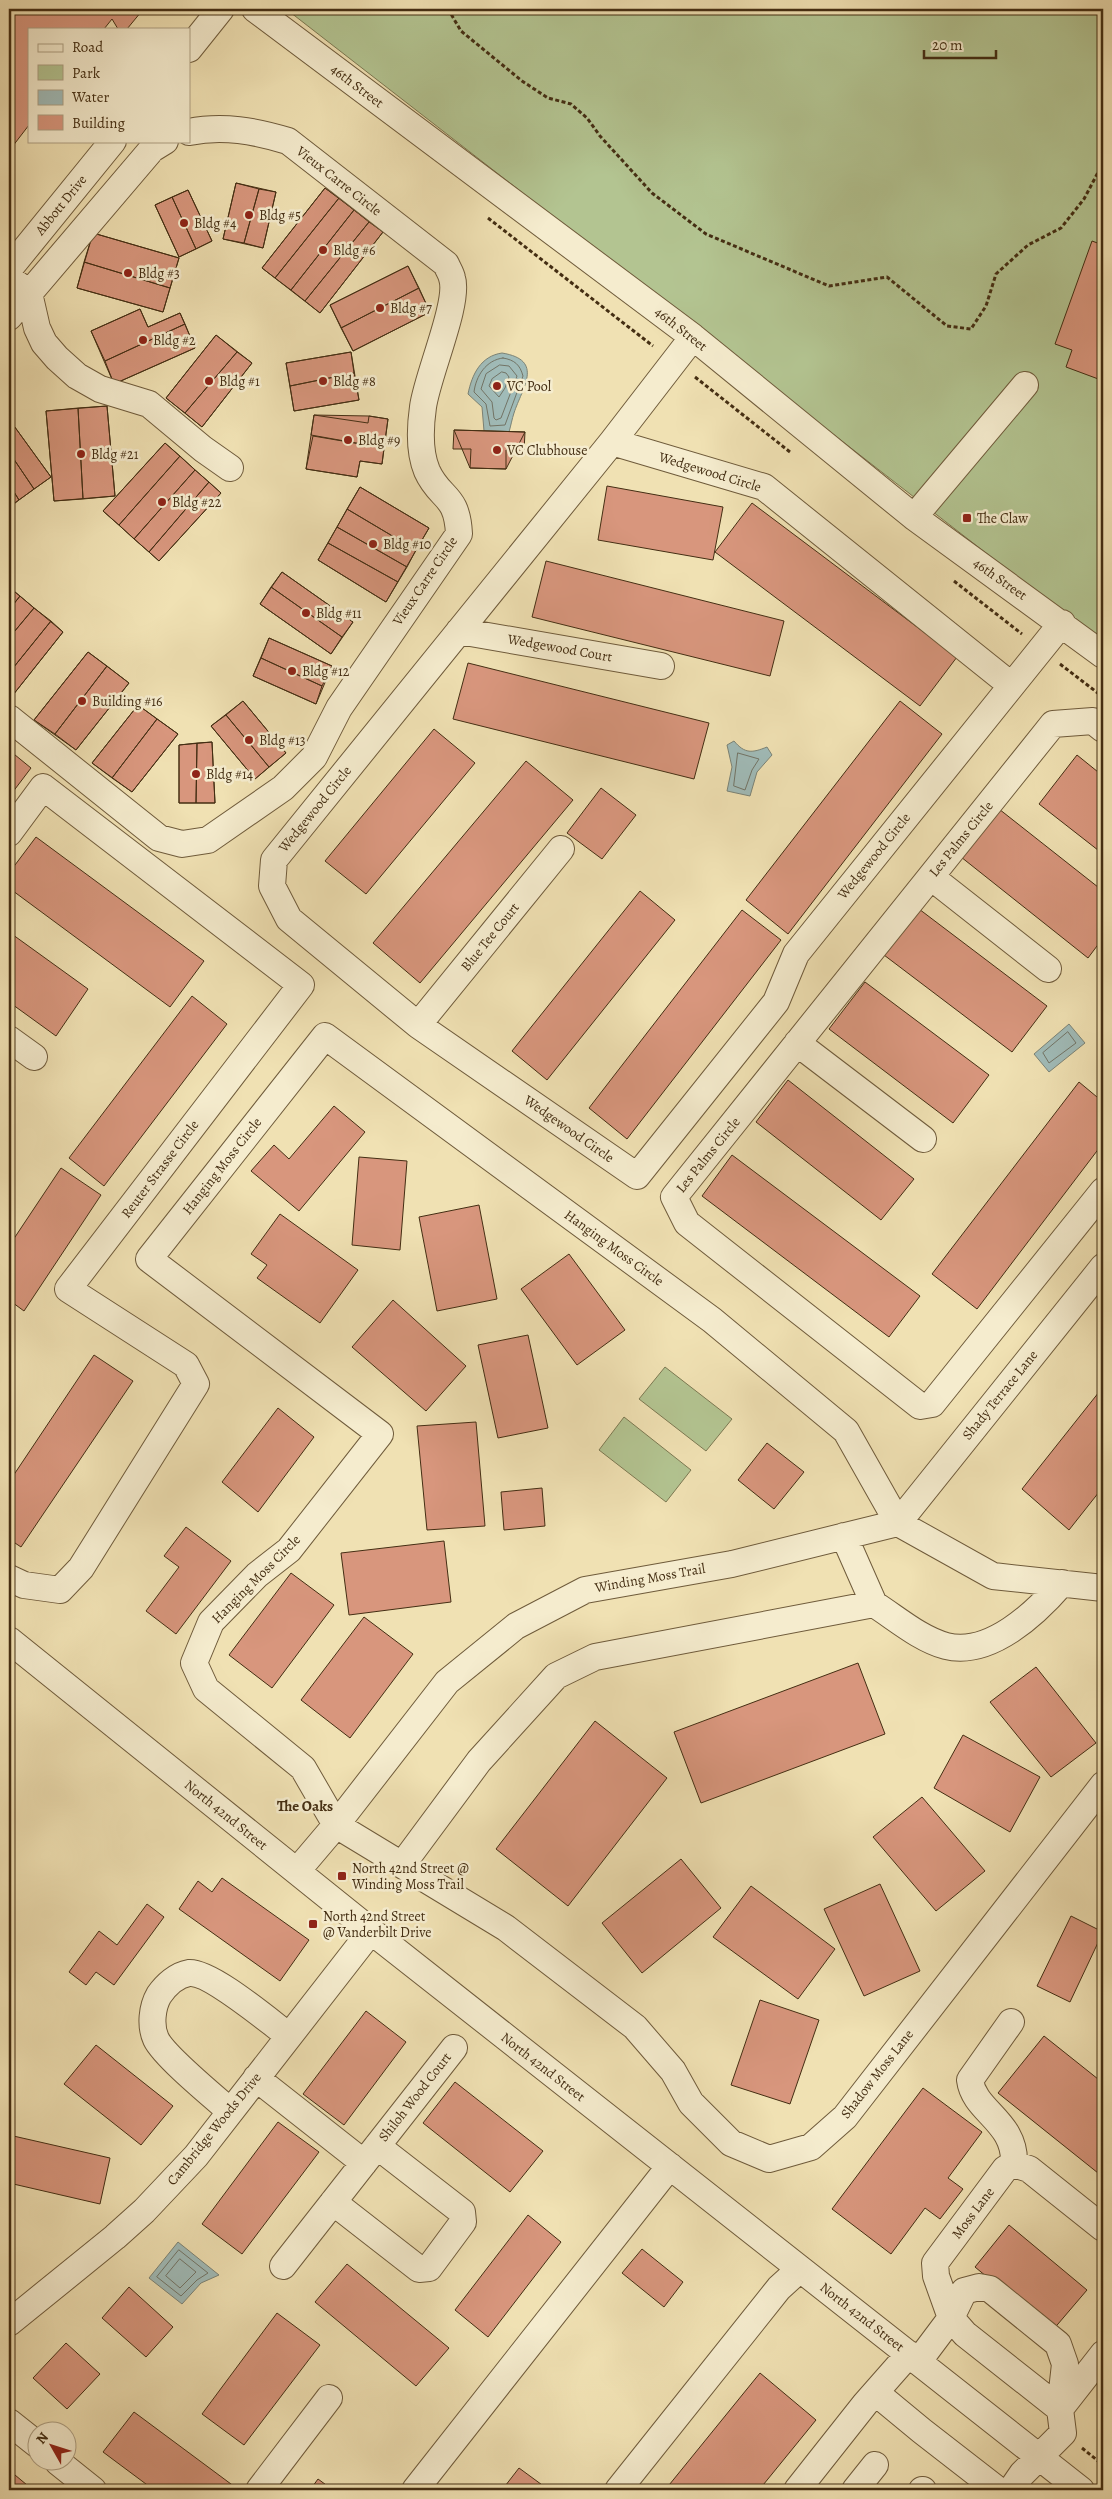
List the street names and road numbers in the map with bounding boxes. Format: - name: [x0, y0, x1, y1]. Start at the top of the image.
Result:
- street label: 46th Street: [326, 60, 388, 113]
- street label: Vieux Carre Circle: [292, 141, 386, 220]
- street label: Abbott Drive: [30, 171, 91, 240]
- street label: 46th Street: [651, 302, 712, 356]
- street label: Wedgewood Circle: [655, 447, 764, 497]
- street label: Vieux Carre Circle: [388, 533, 462, 630]
- street label: 46th Street: [969, 553, 1031, 605]
- street label: Wedgewood Court: [505, 629, 614, 667]
- street label: Wedgewood Circle: [274, 762, 356, 857]
- street label: Les Palms Circle: [925, 797, 997, 881]
- street label: Wedgewood Circle: [833, 809, 915, 904]
- street label: Blue Tee Court: [456, 898, 524, 975]
- street label: Wedgewood Circle: [519, 1090, 618, 1167]
- street label: Hanging Moss Circle: [178, 1113, 266, 1219]
- street label: Les Palms Circle: [672, 1113, 744, 1197]
- street label: Reuter Strasse Circle: [117, 1116, 203, 1222]
- street label: Hanging Moss Circle: [560, 1205, 668, 1291]
- street label: Shady Terrace Lane: [958, 1346, 1042, 1444]
- street label: Hanging Moss Circle: [207, 1530, 305, 1628]
- street label: Winding Moss Trail: [592, 1559, 707, 1597]
- street label: North 42nd Street: [180, 1775, 272, 1855]
- street label: Shadow Moss Lane: [836, 2025, 918, 2123]
- street label: North 42nd Street: [497, 2028, 589, 2106]
- street label: Shiloh Wood Court: [374, 2048, 456, 2146]
- street label: Cambridge Woods Drive: [162, 2069, 266, 2189]
- street label: Moss Lane: [947, 2183, 999, 2243]
- street label: North 42nd Street: [816, 2278, 908, 2356]

